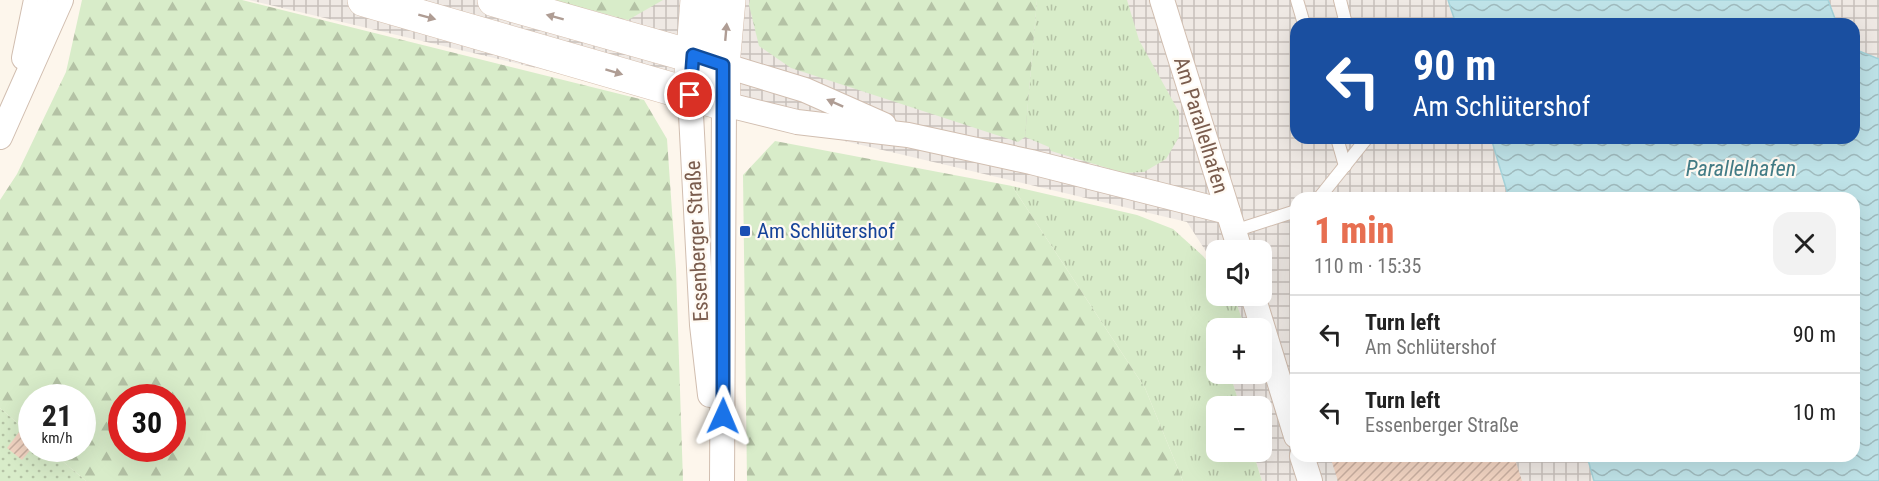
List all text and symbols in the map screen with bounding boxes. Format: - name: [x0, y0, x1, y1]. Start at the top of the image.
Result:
- one-way arrow: [546, 12, 564, 21]
- one-way arrow: [418, 13, 436, 22]
- one-way arrow: [721, 23, 731, 42]
- text: 90 m: [1413, 41, 1496, 90]
- icon: left: [1314, 42, 1392, 120]
- street label: Am Parallelhafen: [1169, 54, 1233, 196]
- one-way arrow: [605, 68, 623, 77]
- pin: [664, 69, 715, 120]
- icon: arrive: [673, 78, 706, 111]
- text: Am Schlütershof: [1413, 91, 1590, 123]
- one-way arrow: [827, 99, 844, 108]
- water label: Parallelhafen: [1686, 156, 1796, 181]
- street label: Essenberger Straße: [681, 160, 713, 322]
- text: 1 min: [1314, 210, 1394, 252]
- button: close: [1773, 212, 1836, 275]
- place label: Am Schlütershof: [757, 219, 895, 243]
- marker: Am Schlütershof: [738, 224, 752, 238]
- map controls: [1206, 240, 1272, 462]
- button: sound: [1206, 240, 1272, 306]
- text: 110 m · 15:35: [1314, 254, 1421, 278]
- text: Turn left: [1365, 310, 1440, 335]
- button: +: [1206, 318, 1272, 384]
- icon: left: [1314, 318, 1347, 351]
- text: 90 m: [1793, 322, 1836, 347]
- text: Am Schlütershof: [1365, 335, 1496, 359]
- speed limit sign: 30: [108, 384, 186, 462]
- position arrow: [691, 384, 755, 448]
- text: Turn left: [1365, 388, 1440, 413]
- button: −: [1206, 396, 1272, 462]
- icon: left: [1314, 396, 1347, 429]
- text: 21: [42, 398, 72, 433]
- text: 10 m: [1793, 400, 1836, 425]
- text: Essenberger Straße: [1365, 413, 1519, 437]
- text: km/h: [42, 429, 72, 447]

